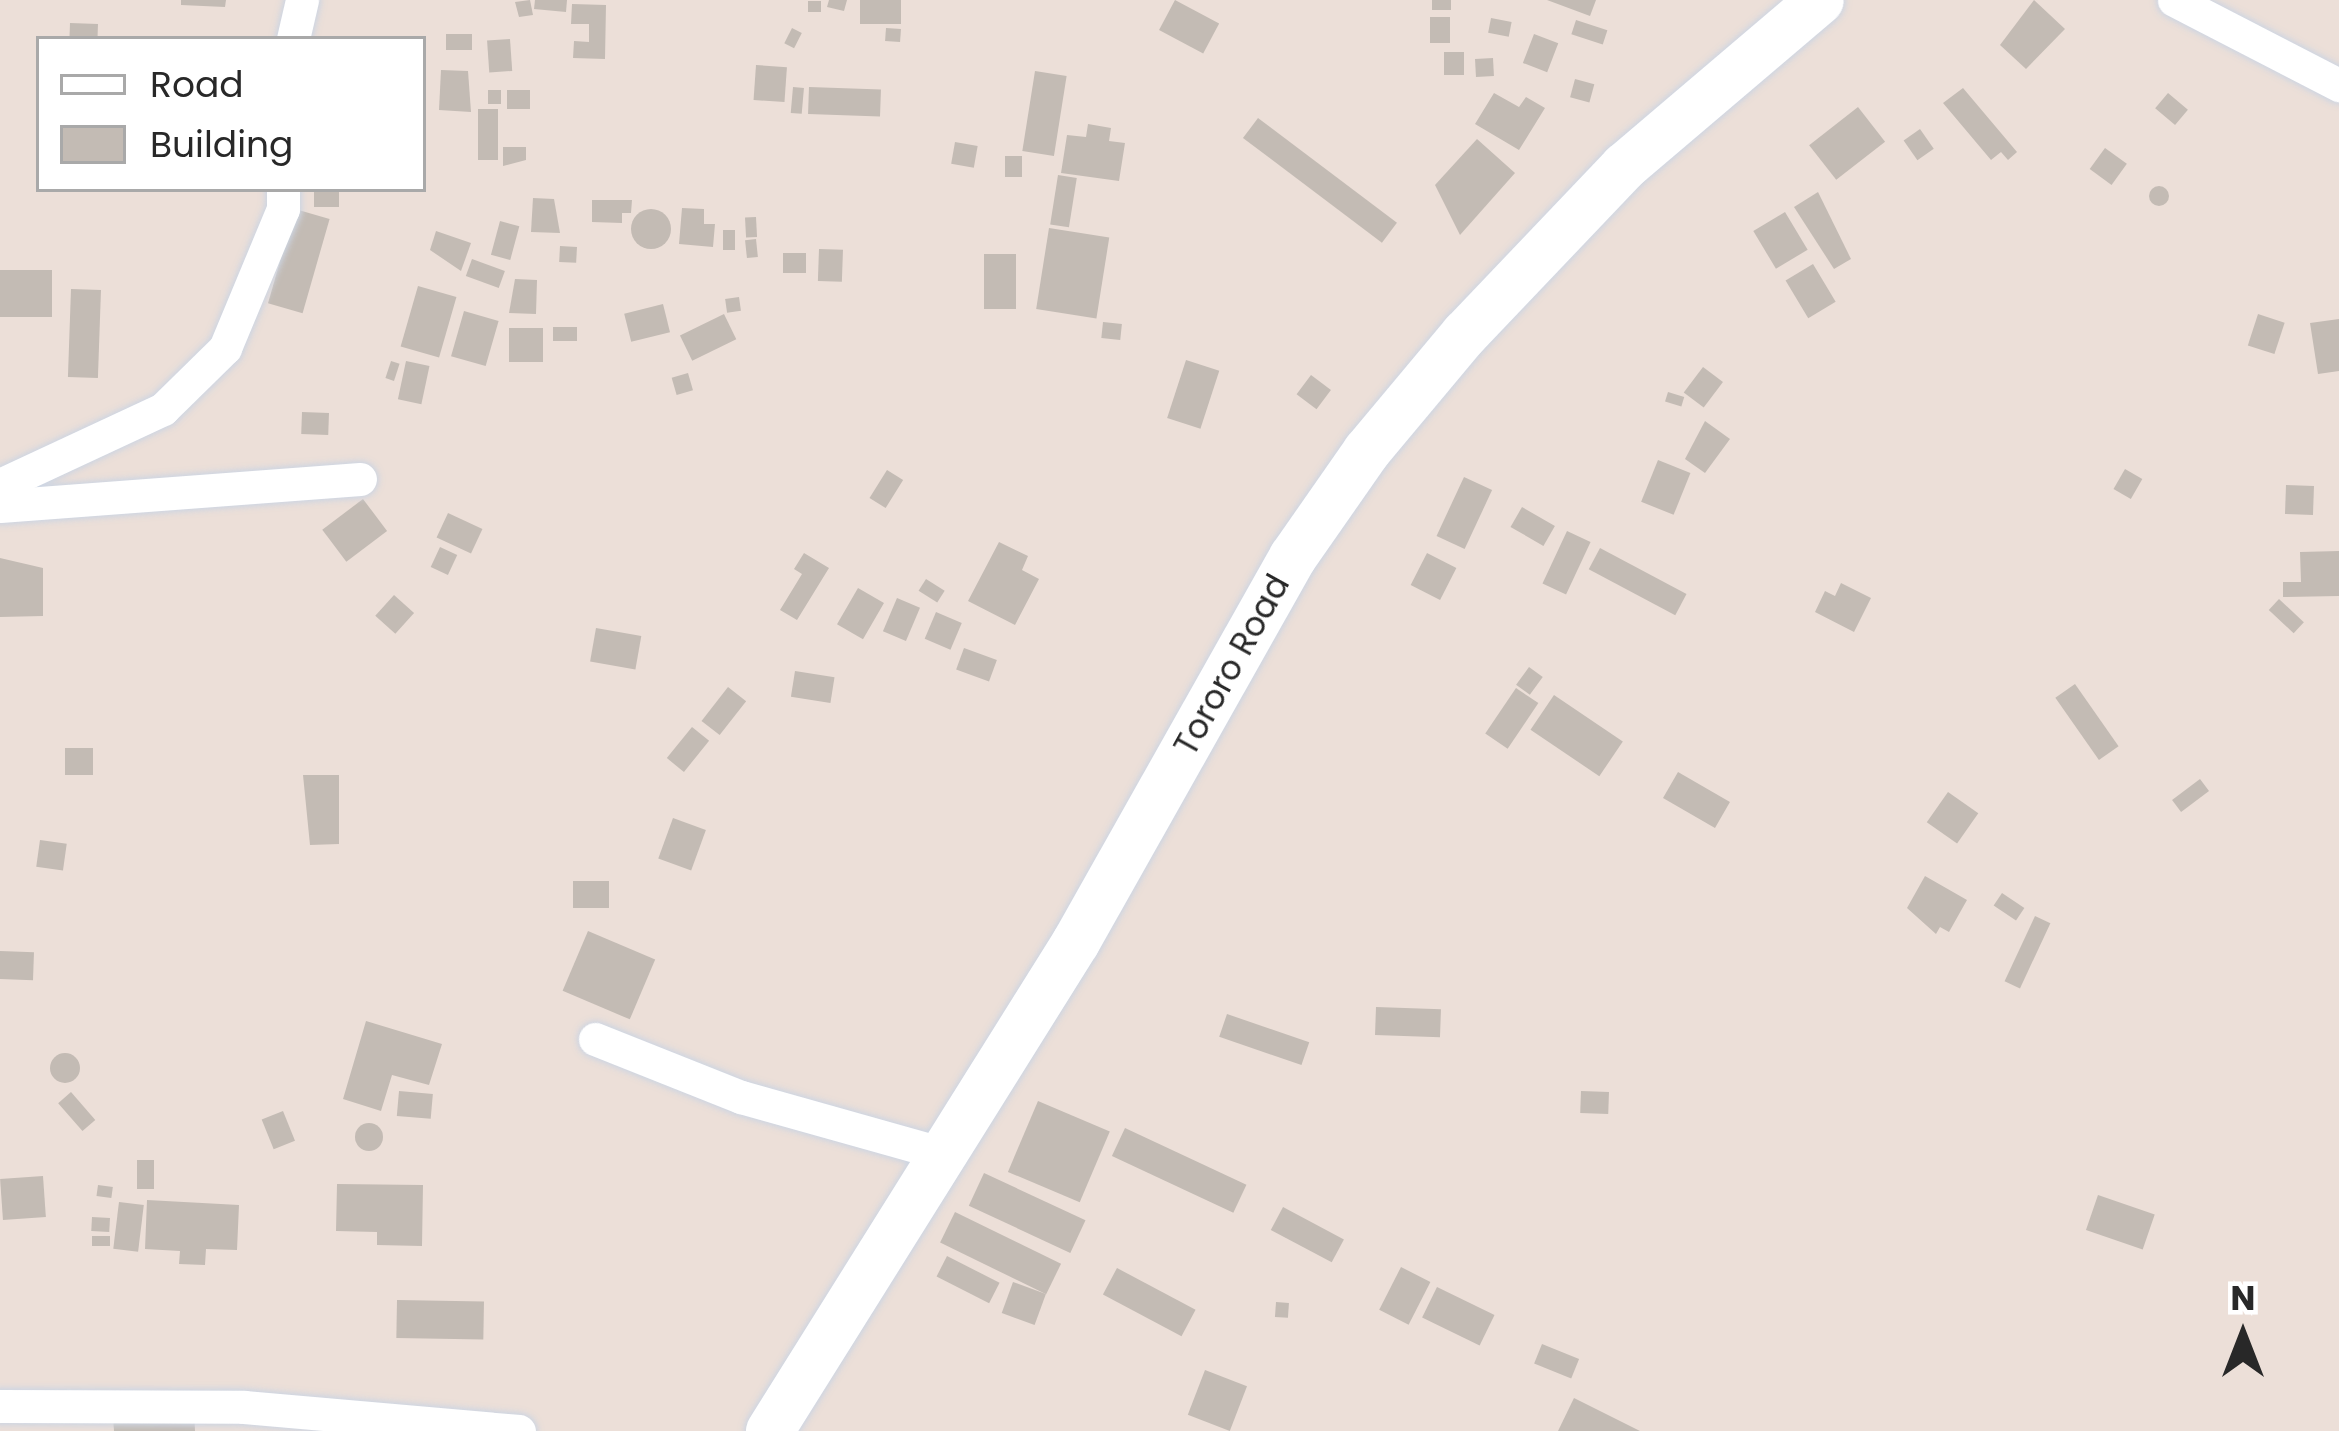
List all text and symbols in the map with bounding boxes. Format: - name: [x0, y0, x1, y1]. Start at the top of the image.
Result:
- legend: [36, 36, 426, 192]
- text: Road: [150, 59, 244, 110]
- text: Building: [150, 119, 293, 170]
- street label: Tororo Road: [1166, 568, 1298, 762]
- north arrow: [2183, 1275, 2303, 1395]
- text: N: [2231, 1275, 2255, 1322]

